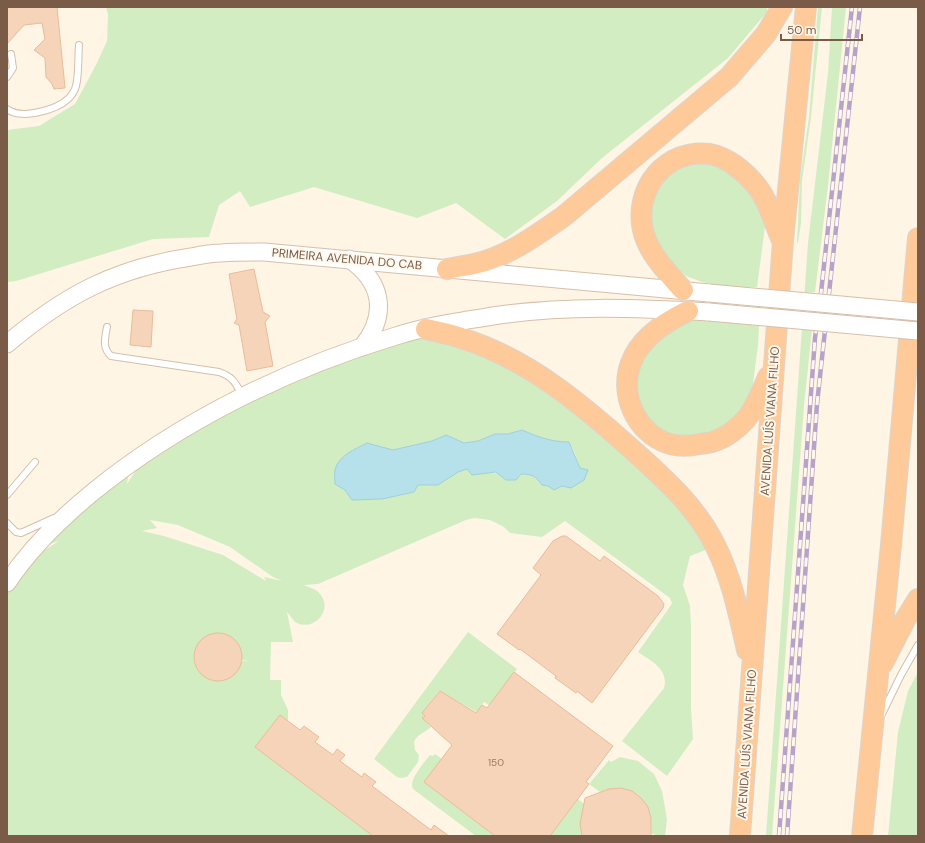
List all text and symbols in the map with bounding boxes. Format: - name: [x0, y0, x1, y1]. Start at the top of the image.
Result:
- scale bar: [781, 16, 862, 42]
- text: 50 m: [787, 22, 816, 38]
- street label: PRIMEIRA AVENIDA DO CAB: [271, 244, 423, 274]
- street label: AVENIDA LUÍS VIANA FILHO: [757, 346, 783, 496]
- street label: AVENIDA LUÍS VIANA FILHO: [734, 669, 760, 819]
- house number: 150: [488, 756, 504, 769]

